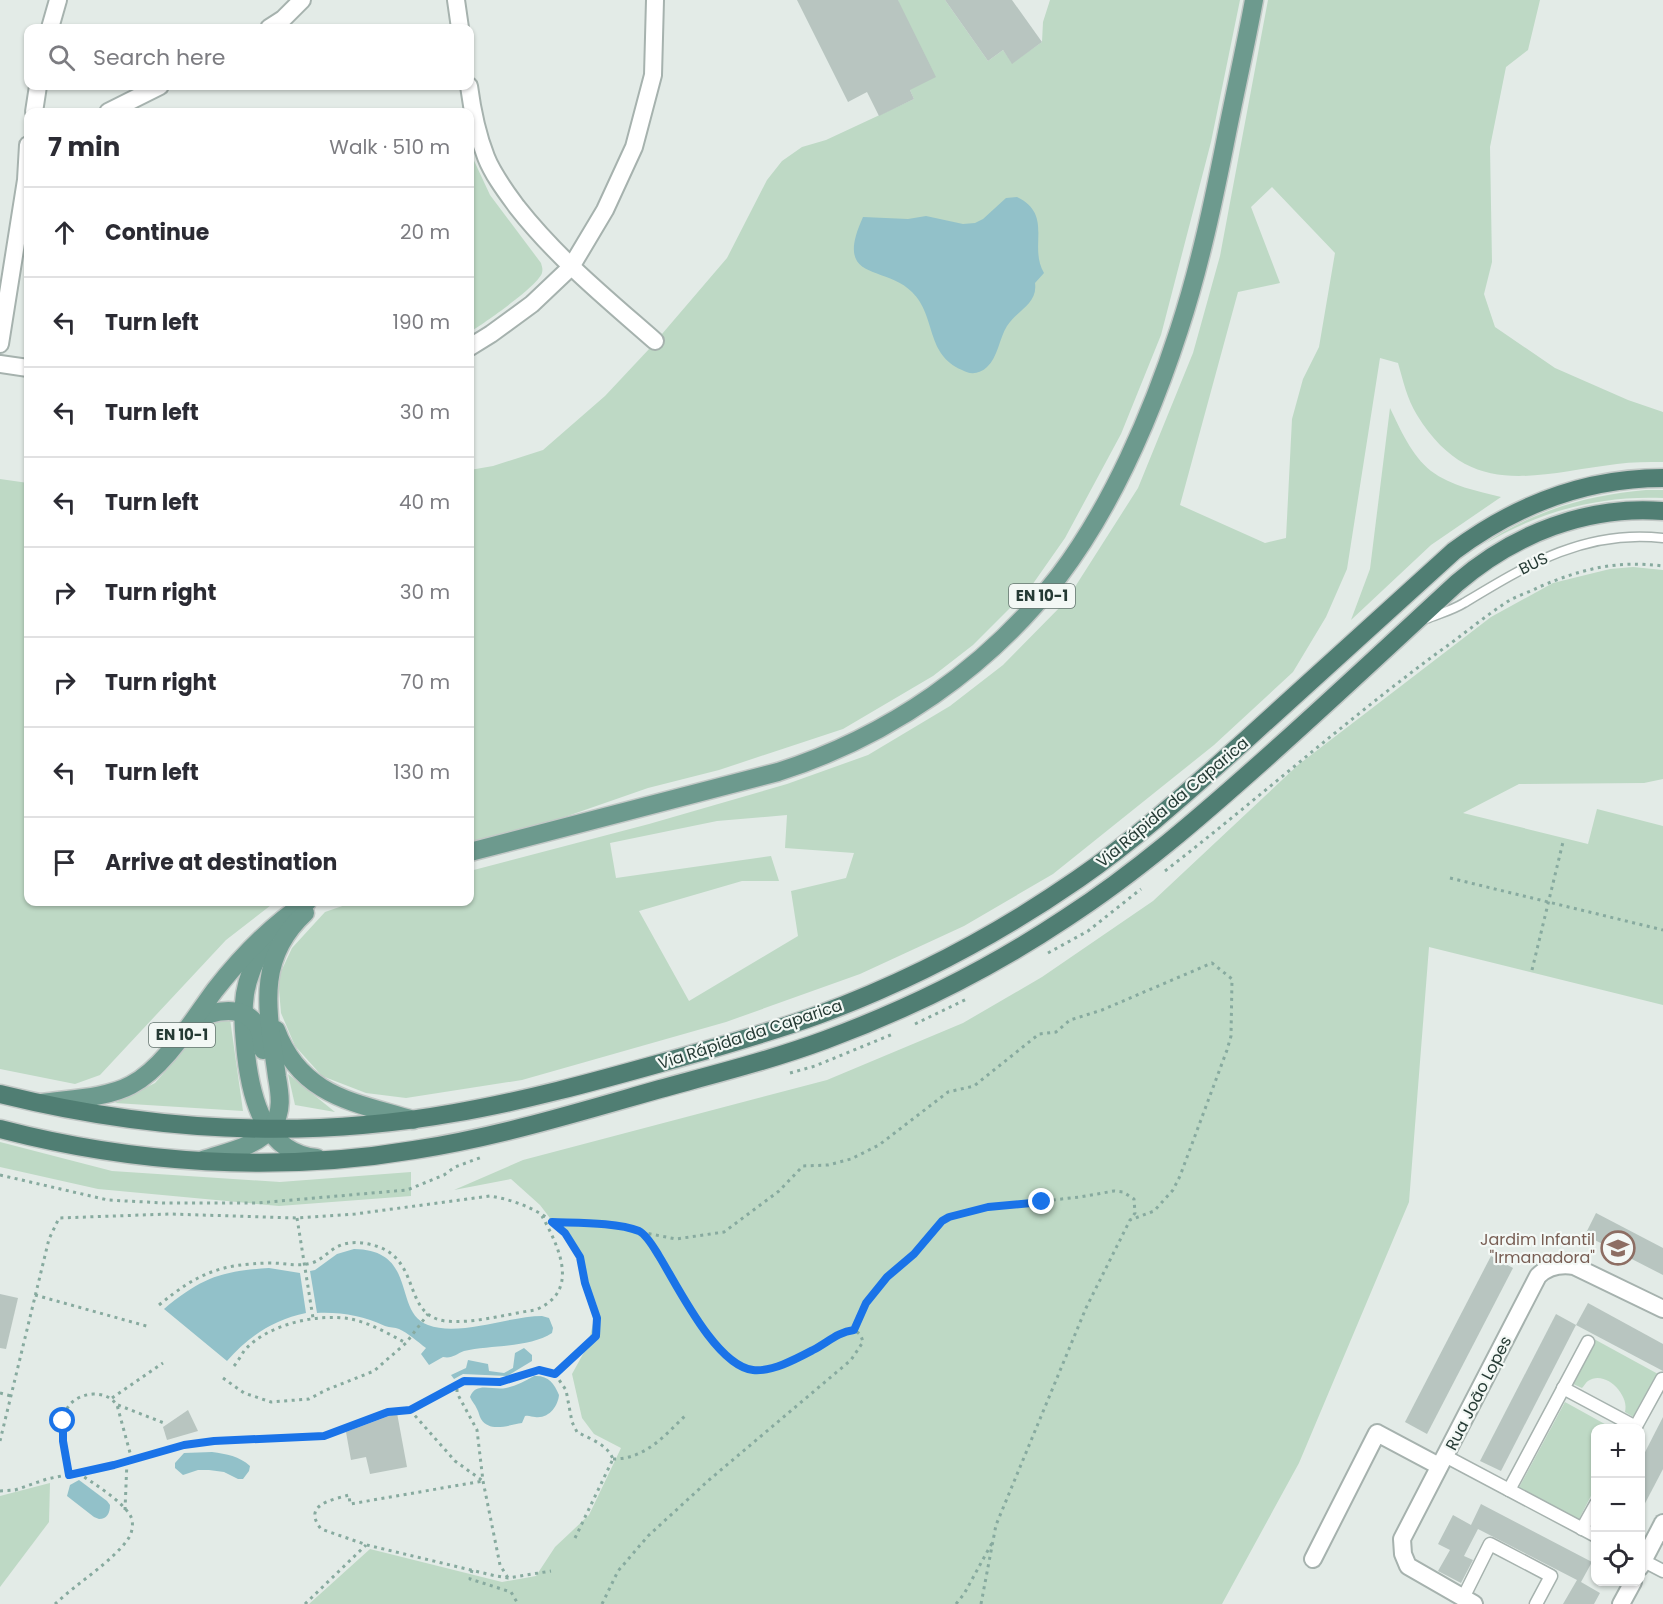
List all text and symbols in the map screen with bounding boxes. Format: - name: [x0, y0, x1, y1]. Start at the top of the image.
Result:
- search box: [24, 24, 474, 90]
- icon: search: [45, 41, 78, 74]
- text: Search here: [93, 42, 226, 73]
- text: 7 min: [48, 129, 120, 165]
- text: Walk · 510 m: [329, 133, 450, 161]
- icon: ahead: [48, 216, 81, 249]
- text: Continue: [105, 217, 209, 248]
- text: 20 m: [400, 218, 450, 246]
- icon: left: [48, 306, 81, 339]
- text: Turn left: [105, 307, 199, 338]
- text: 190 m: [393, 308, 450, 336]
- icon: left: [48, 396, 81, 429]
- text: Turn left: [105, 397, 199, 428]
- text: 30 m: [400, 398, 450, 426]
- icon: left: [48, 486, 81, 519]
- text: Turn left: [105, 487, 199, 518]
- text: 40 m: [399, 488, 450, 516]
- street label: BUS: [1515, 547, 1552, 580]
- icon: right: [48, 576, 81, 609]
- text: Turn right: [105, 577, 216, 608]
- text: 30 m: [400, 578, 450, 606]
- road number: EN 10-1: [1009, 584, 1075, 608]
- icon: right: [48, 666, 81, 699]
- text: Turn right: [105, 667, 216, 698]
- text: 70 m: [401, 668, 450, 696]
- street label: Via Rápida da Caparica: [1091, 732, 1253, 873]
- icon: left: [48, 756, 81, 789]
- text: Turn left: [105, 757, 199, 788]
- text: 130 m: [393, 758, 450, 786]
- icon: arrive: [48, 846, 81, 879]
- text: Arrive at destination: [105, 847, 337, 878]
- street label: Via Rápida da Caparica: [655, 994, 845, 1075]
- road number: EN 10-1: [149, 1023, 215, 1047]
- route end: [1028, 1188, 1054, 1214]
- place label: Jardim Infantil "Irmanadora": [1480, 1228, 1595, 1269]
- school or university icon: Jardim Infantil "Irmanadora": [1600, 1230, 1636, 1266]
- street label: Rua João Lopes: [1440, 1332, 1517, 1454]
- route start: [49, 1407, 75, 1433]
- map controls: [1591, 1424, 1645, 1586]
- button: +: [1591, 1424, 1645, 1478]
- button: −: [1591, 1478, 1645, 1532]
- button: locate: [1591, 1532, 1645, 1586]

